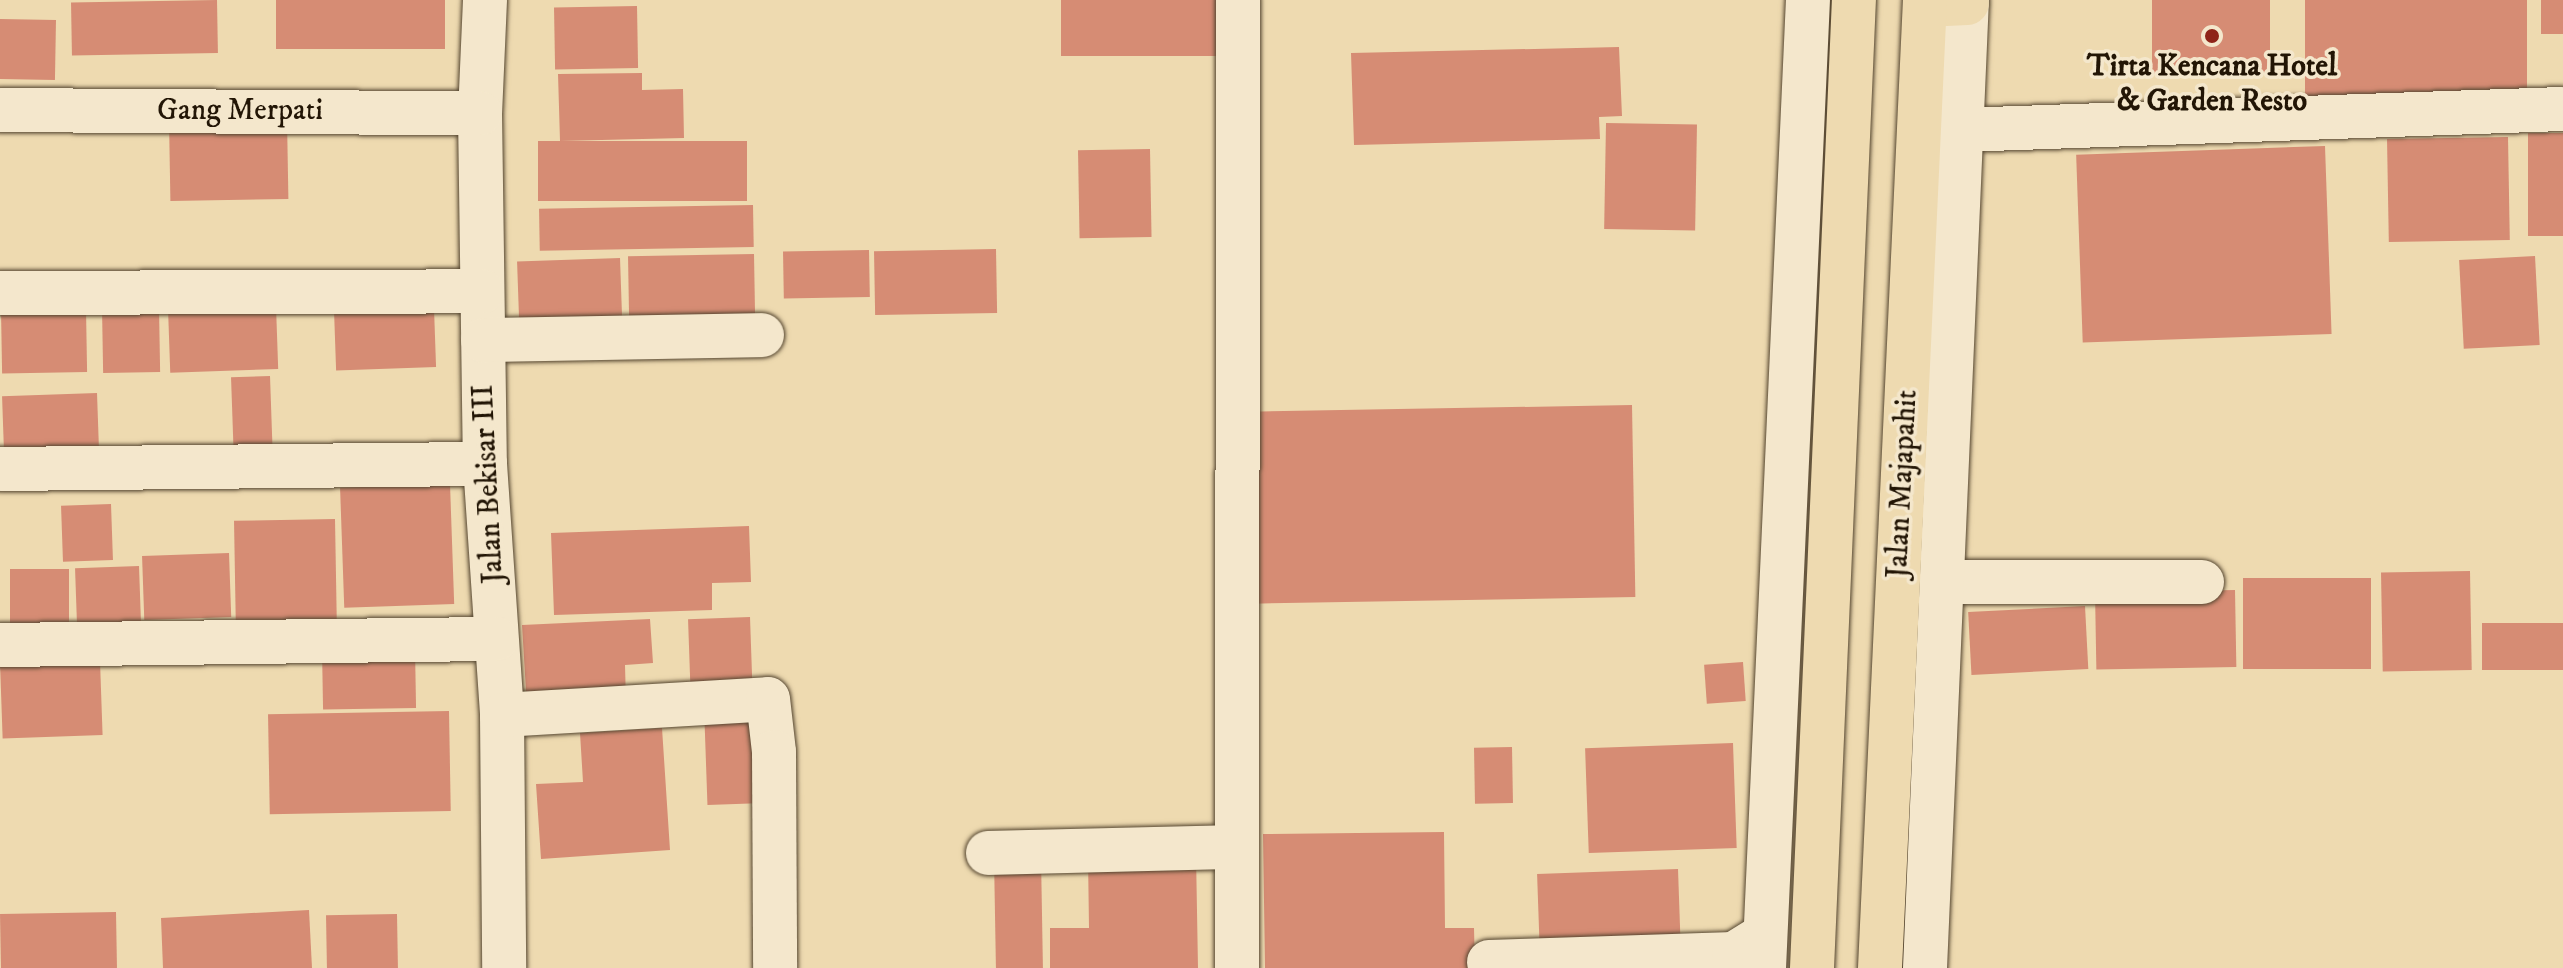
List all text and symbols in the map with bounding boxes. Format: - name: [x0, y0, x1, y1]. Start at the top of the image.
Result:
- marker: Tirta Kencana Hotel & Garden Resto: [2203, 27, 2221, 45]
- place label: Tirta Kencana Hotel & Garden Resto: [2087, 49, 2337, 120]
- street label: Gang Merpati: [157, 93, 323, 129]
- street label: Jalan Bekisar III: [466, 383, 512, 585]
- street label: Jalan Majapahit: [1880, 389, 1926, 579]

